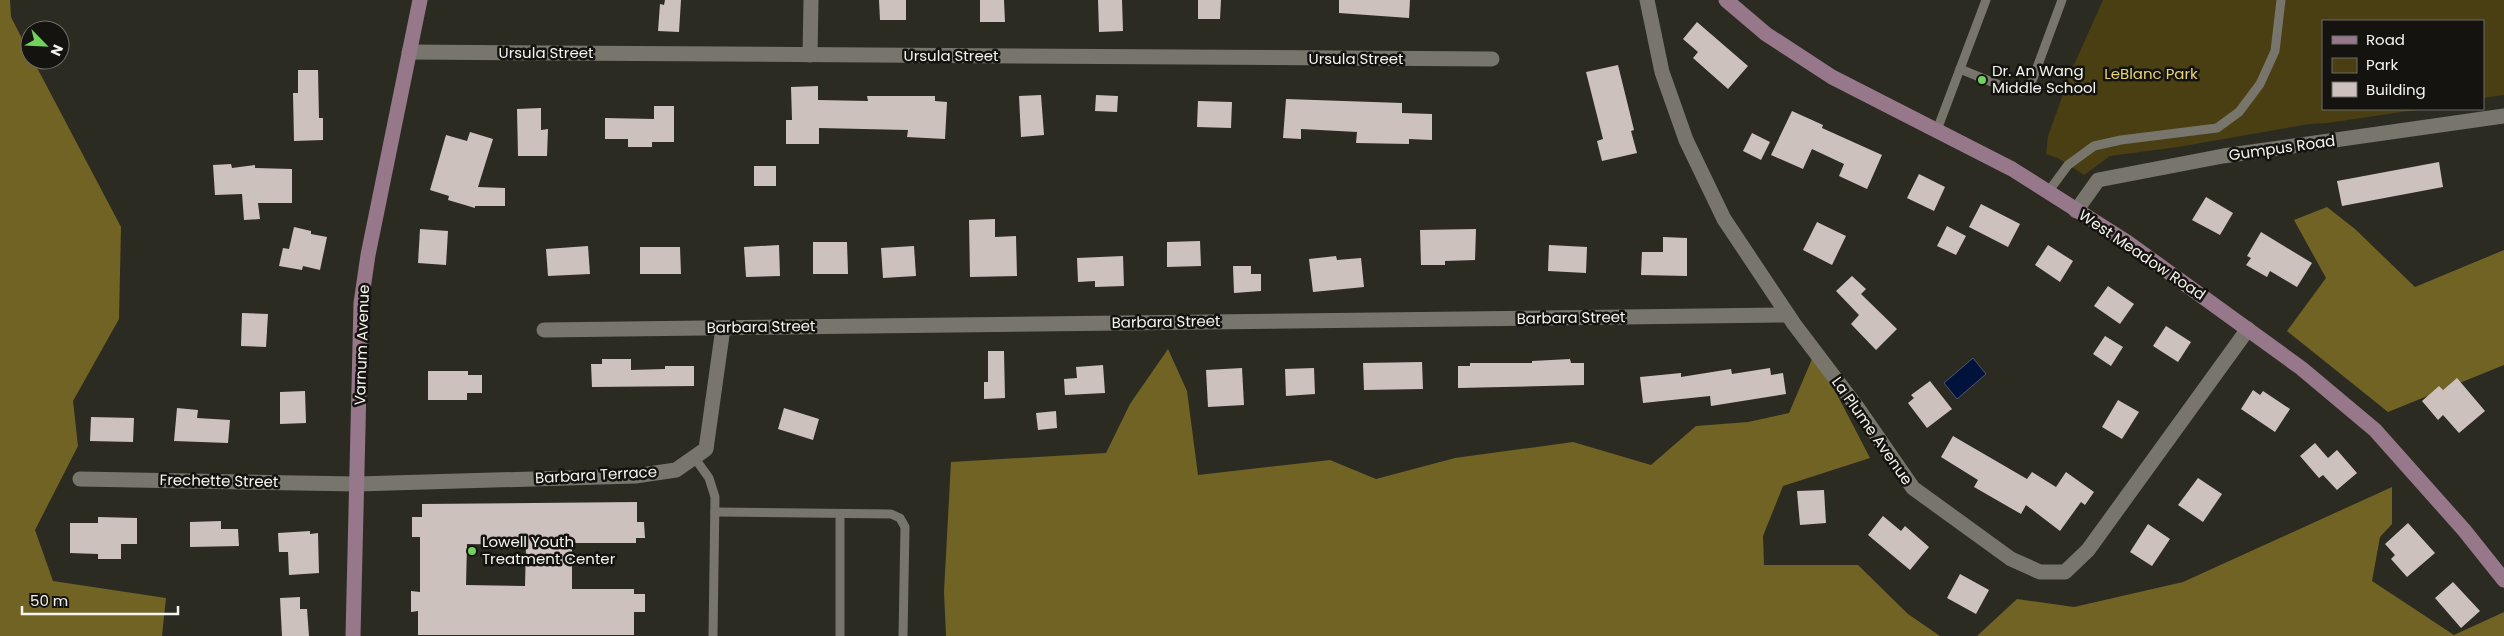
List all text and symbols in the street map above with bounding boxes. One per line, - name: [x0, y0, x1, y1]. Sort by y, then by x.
- north arrow: [20, 20, 70, 70]
- legend: [2322, 20, 2484, 110]
- text: Road: [2366, 29, 2405, 50]
- text: N: [46, 41, 68, 59]
- street label: Ursula Street: [499, 42, 593, 63]
- street label: Ursula Street: [904, 45, 998, 66]
- street label: Ursula Street: [1309, 48, 1403, 69]
- text: Park: [2366, 54, 2398, 75]
- place label: Dr. An Wang Middle School: [1992, 60, 2096, 98]
- park label: LeBlanc Park: [2104, 63, 2198, 84]
- marker: Dr. An Wang Middle School: [1976, 74, 1988, 86]
- text: Building: [2366, 79, 2426, 100]
- street label: Gumpus Road: [2227, 130, 2337, 165]
- street label: West Meadow Road: [2075, 204, 2210, 305]
- street label: Varnum Avenue: [349, 284, 374, 406]
- street label: Barbara Street: [1516, 306, 1626, 329]
- street label: Barbara Street: [1111, 310, 1221, 333]
- street label: Barbara Street: [706, 315, 816, 338]
- street label: La Plume Avenue: [1827, 372, 1918, 489]
- street label: Barbara Terrace: [534, 461, 657, 488]
- street label: Frechette Street: [160, 469, 278, 492]
- place label: Lowell Youth Treatment Center: [482, 531, 616, 569]
- marker: Lowell Youth Treatment Center: [466, 545, 478, 557]
- scale bar: [22, 584, 179, 616]
- text: 50 m: [30, 590, 68, 611]

